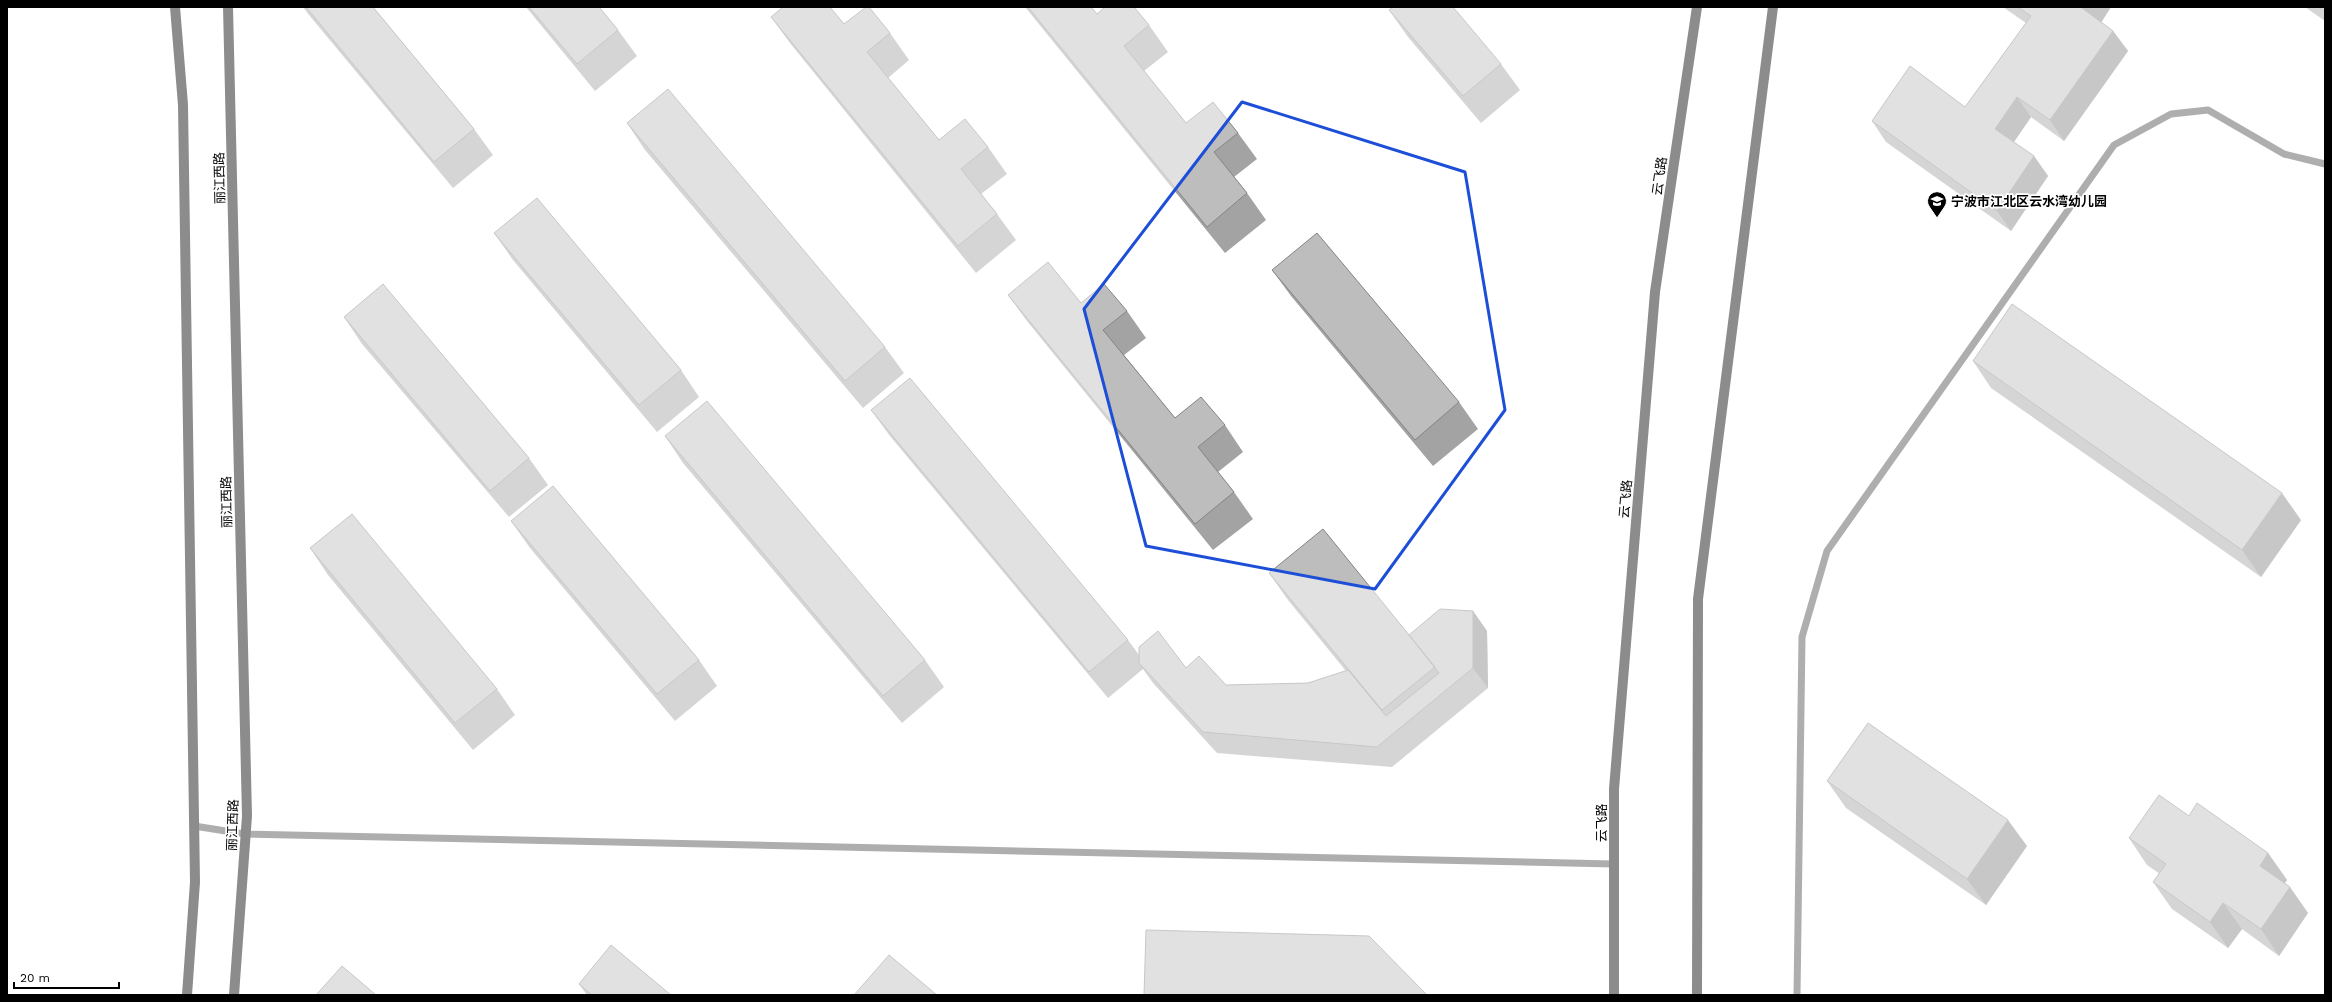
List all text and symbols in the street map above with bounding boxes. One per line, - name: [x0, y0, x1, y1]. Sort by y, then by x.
- street label: 丽江西路: [212, 152, 227, 204]
- street label: 云飞路: [1649, 156, 1670, 196]
- school or university icon: 宁波市江北区云水湾幼儿园: [1926, 190, 1948, 218]
- place label: 宁波市江北区云水湾幼儿园: [1951, 194, 2107, 209]
- street label: 丽江西路: [219, 476, 234, 528]
- street label: 云飞路: [1616, 479, 1635, 519]
- street label: 丽江西路: [224, 799, 241, 851]
- street label: 云飞路: [1594, 803, 1609, 843]
- scale bar: [14, 964, 119, 990]
- text: 20 m: [20, 971, 50, 985]

